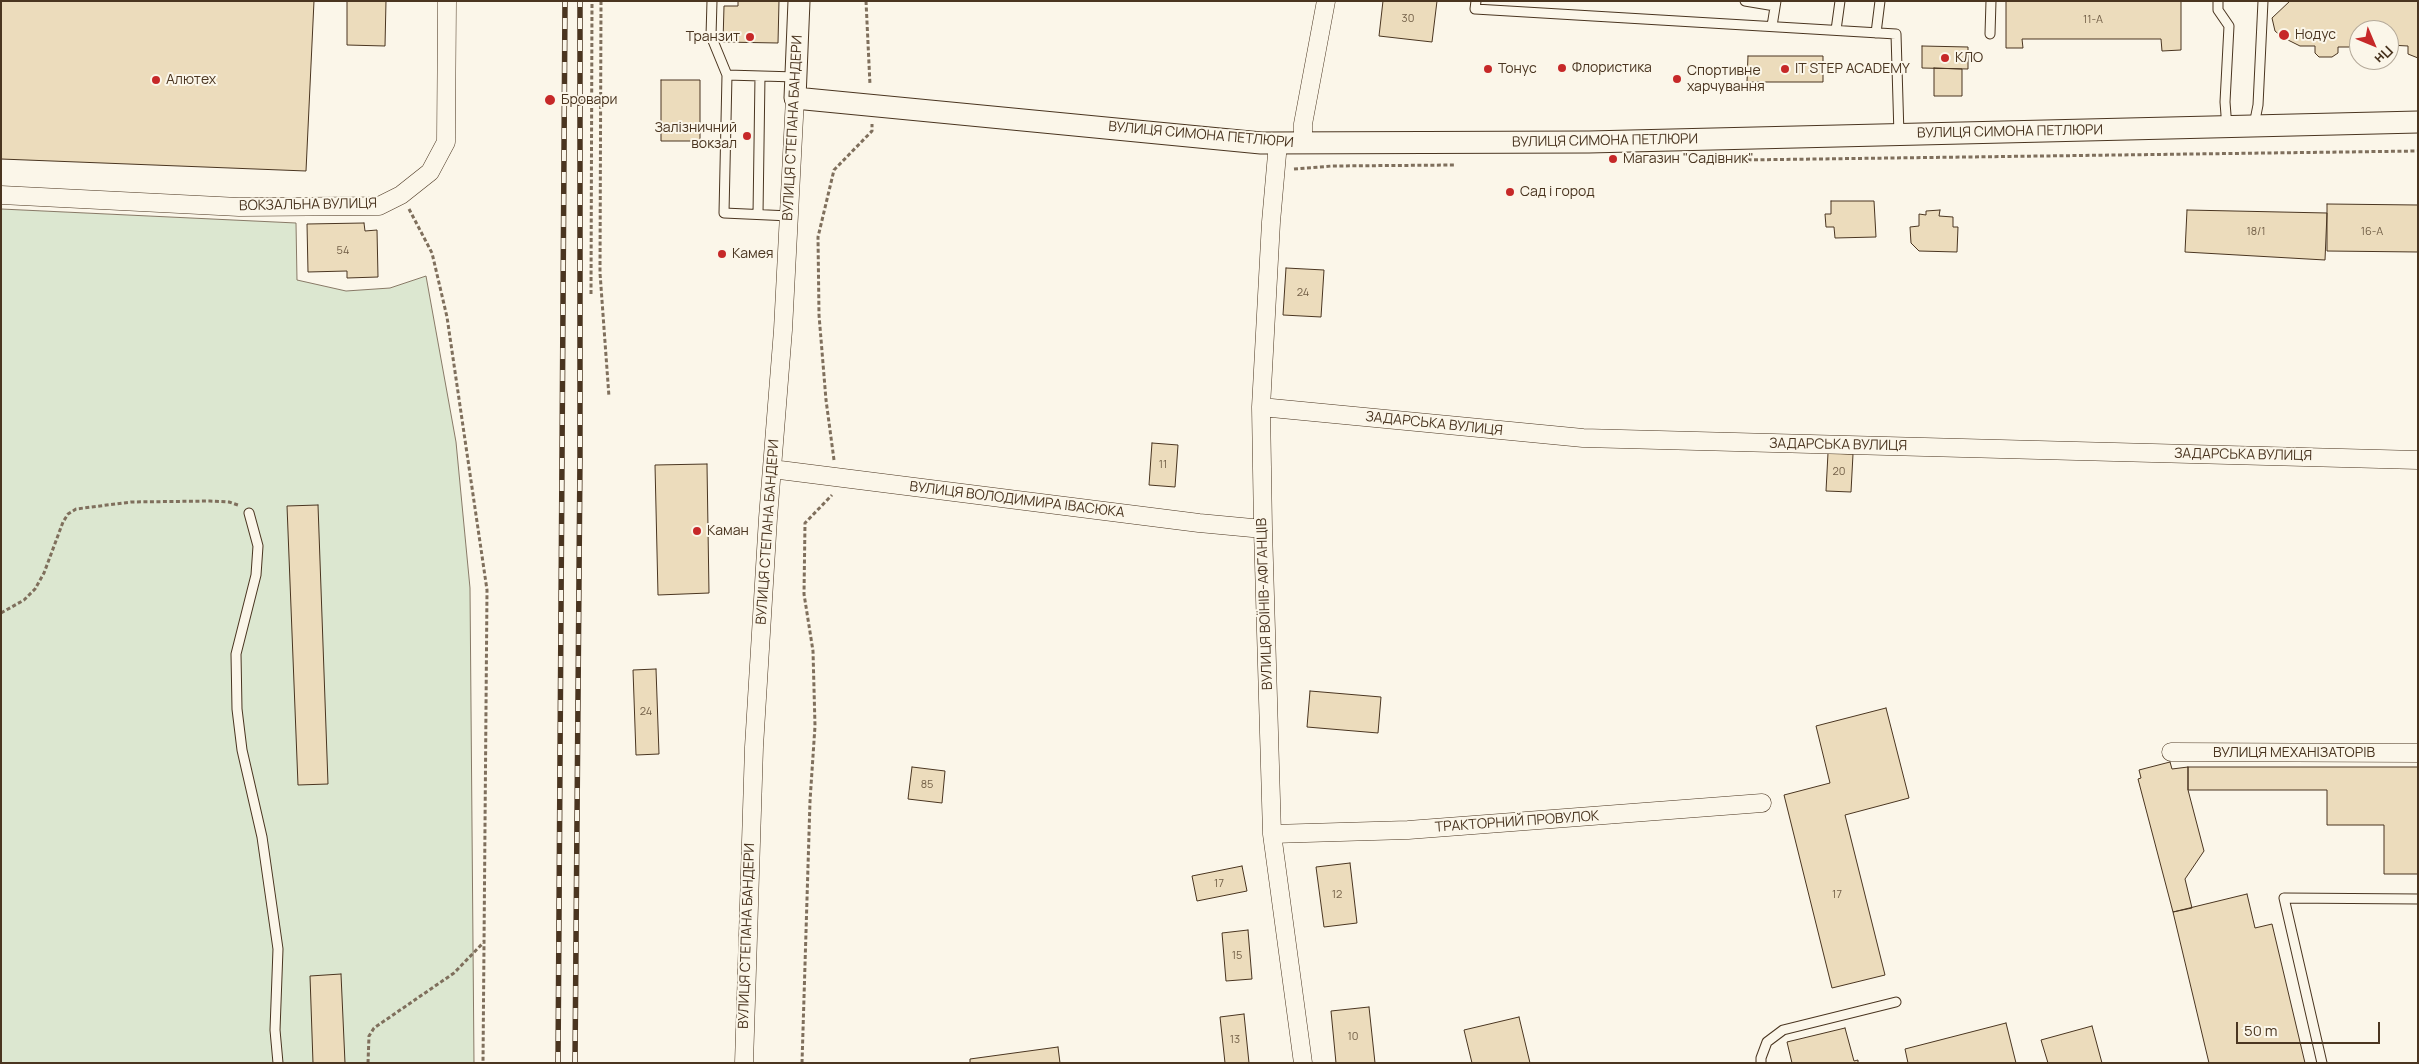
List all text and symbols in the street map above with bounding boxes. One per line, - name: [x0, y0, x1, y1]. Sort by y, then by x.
- house number: 30: [1402, 12, 1414, 26]
- house number: 11-А: [2083, 13, 2103, 27]
- north arrow: [2349, 20, 2399, 70]
- place label: Нодус: [2295, 27, 2336, 43]
- marker: Нодус: [2277, 28, 2291, 42]
- place label: Транзит: [686, 29, 740, 45]
- marker: Транзит: [744, 31, 756, 43]
- street label: ВУЛИЦЯ СТЕПАНА БАНДЕРИ: [780, 35, 806, 221]
- text: Пн: [2371, 42, 2398, 69]
- place label: КЛО: [1955, 50, 1983, 66]
- marker: КЛО: [1939, 52, 1951, 64]
- place label: Флористика: [1572, 60, 1652, 76]
- place label: Тонус: [1498, 61, 1537, 77]
- place label: IT STEP ACADEMY: [1795, 61, 1910, 77]
- marker: Флористика: [1556, 62, 1568, 74]
- marker: Тонус: [1482, 63, 1494, 75]
- place label: Спортивне харчування: [1687, 63, 1765, 95]
- marker: IT STEP ACADEMY: [1779, 63, 1791, 75]
- place label: Алютех: [166, 72, 216, 88]
- marker: Спортивне харчування: [1671, 73, 1683, 85]
- marker: Алютех: [150, 74, 162, 86]
- place label: Бровари: [561, 92, 618, 108]
- marker: Бровари: [543, 93, 557, 107]
- street label: ВУЛИЦЯ СИМОНА ПЕТЛЮРИ: [1108, 119, 1294, 151]
- place label: Залізничний вокзал: [654, 120, 737, 152]
- street label: ВУЛИЦЯ СИМОНА ПЕТЛЮРИ: [1917, 122, 2103, 142]
- marker: Залізничний вокзал: [741, 130, 753, 142]
- street label: ВУЛИЦЯ СИМОНА ПЕТЛЮРИ: [1512, 131, 1698, 151]
- place label: Магазин "Садівник": [1623, 151, 1754, 167]
- marker: Магазин "Садівник": [1607, 153, 1619, 165]
- place label: Сад і город: [1520, 184, 1595, 200]
- marker: Сад і город: [1504, 186, 1516, 198]
- street label: ВОКЗАЛЬНА ВУЛИЦЯ: [239, 195, 377, 215]
- house number: 18/1: [2246, 225, 2266, 239]
- house number: 16-А: [2361, 225, 2383, 239]
- house number: 54: [337, 244, 349, 258]
- place label: Камея: [732, 246, 774, 262]
- marker: Камея: [716, 248, 728, 260]
- house number: 24: [1297, 286, 1309, 300]
- street label: ЗАДАРСЬКА ВУЛИЦЯ: [1364, 408, 1504, 440]
- street label: ЗАДАРСЬКА ВУЛИЦЯ: [1769, 435, 1907, 455]
- street label: ВУЛИЦЯ СТЕПАНА БАНДЕРИ: [753, 439, 783, 625]
- street label: ЗАДАРСЬКА ВУЛИЦЯ: [2174, 445, 2312, 465]
- house number: 11: [1159, 458, 1167, 472]
- house number: 20: [1833, 465, 1845, 479]
- street label: ВУЛИЦЯ ВОЛОДИМИРА ІВАСЮКА: [908, 478, 1126, 522]
- street label: ВУЛИЦЯ ВОЇНІВ-АФГАНЦІВ: [1254, 518, 1276, 690]
- place label: Каман: [707, 523, 749, 539]
- marker: Каман: [691, 525, 703, 537]
- house number: 24: [640, 705, 652, 719]
- street label: ВУЛИЦЯ МЕХАНІЗАТОРІВ: [2213, 745, 2375, 761]
- house number: 85: [921, 778, 933, 792]
- street label: ТРАКТОРНИЙ ПРОВУЛОК: [1434, 808, 1600, 836]
- street label: ВУЛИЦЯ СТЕПАНА БАНДЕРИ: [735, 843, 759, 1029]
- house number: 17: [1214, 877, 1224, 891]
- house number: 12: [1332, 888, 1342, 902]
- house number: 17: [1832, 888, 1842, 902]
- house number: 15: [1232, 949, 1242, 963]
- scale bar: [2239, 1012, 2383, 1044]
- text: 50 m: [2244, 1020, 2278, 1041]
- house number: 10: [1348, 1030, 1358, 1044]
- house number: 13: [1230, 1033, 1240, 1047]

